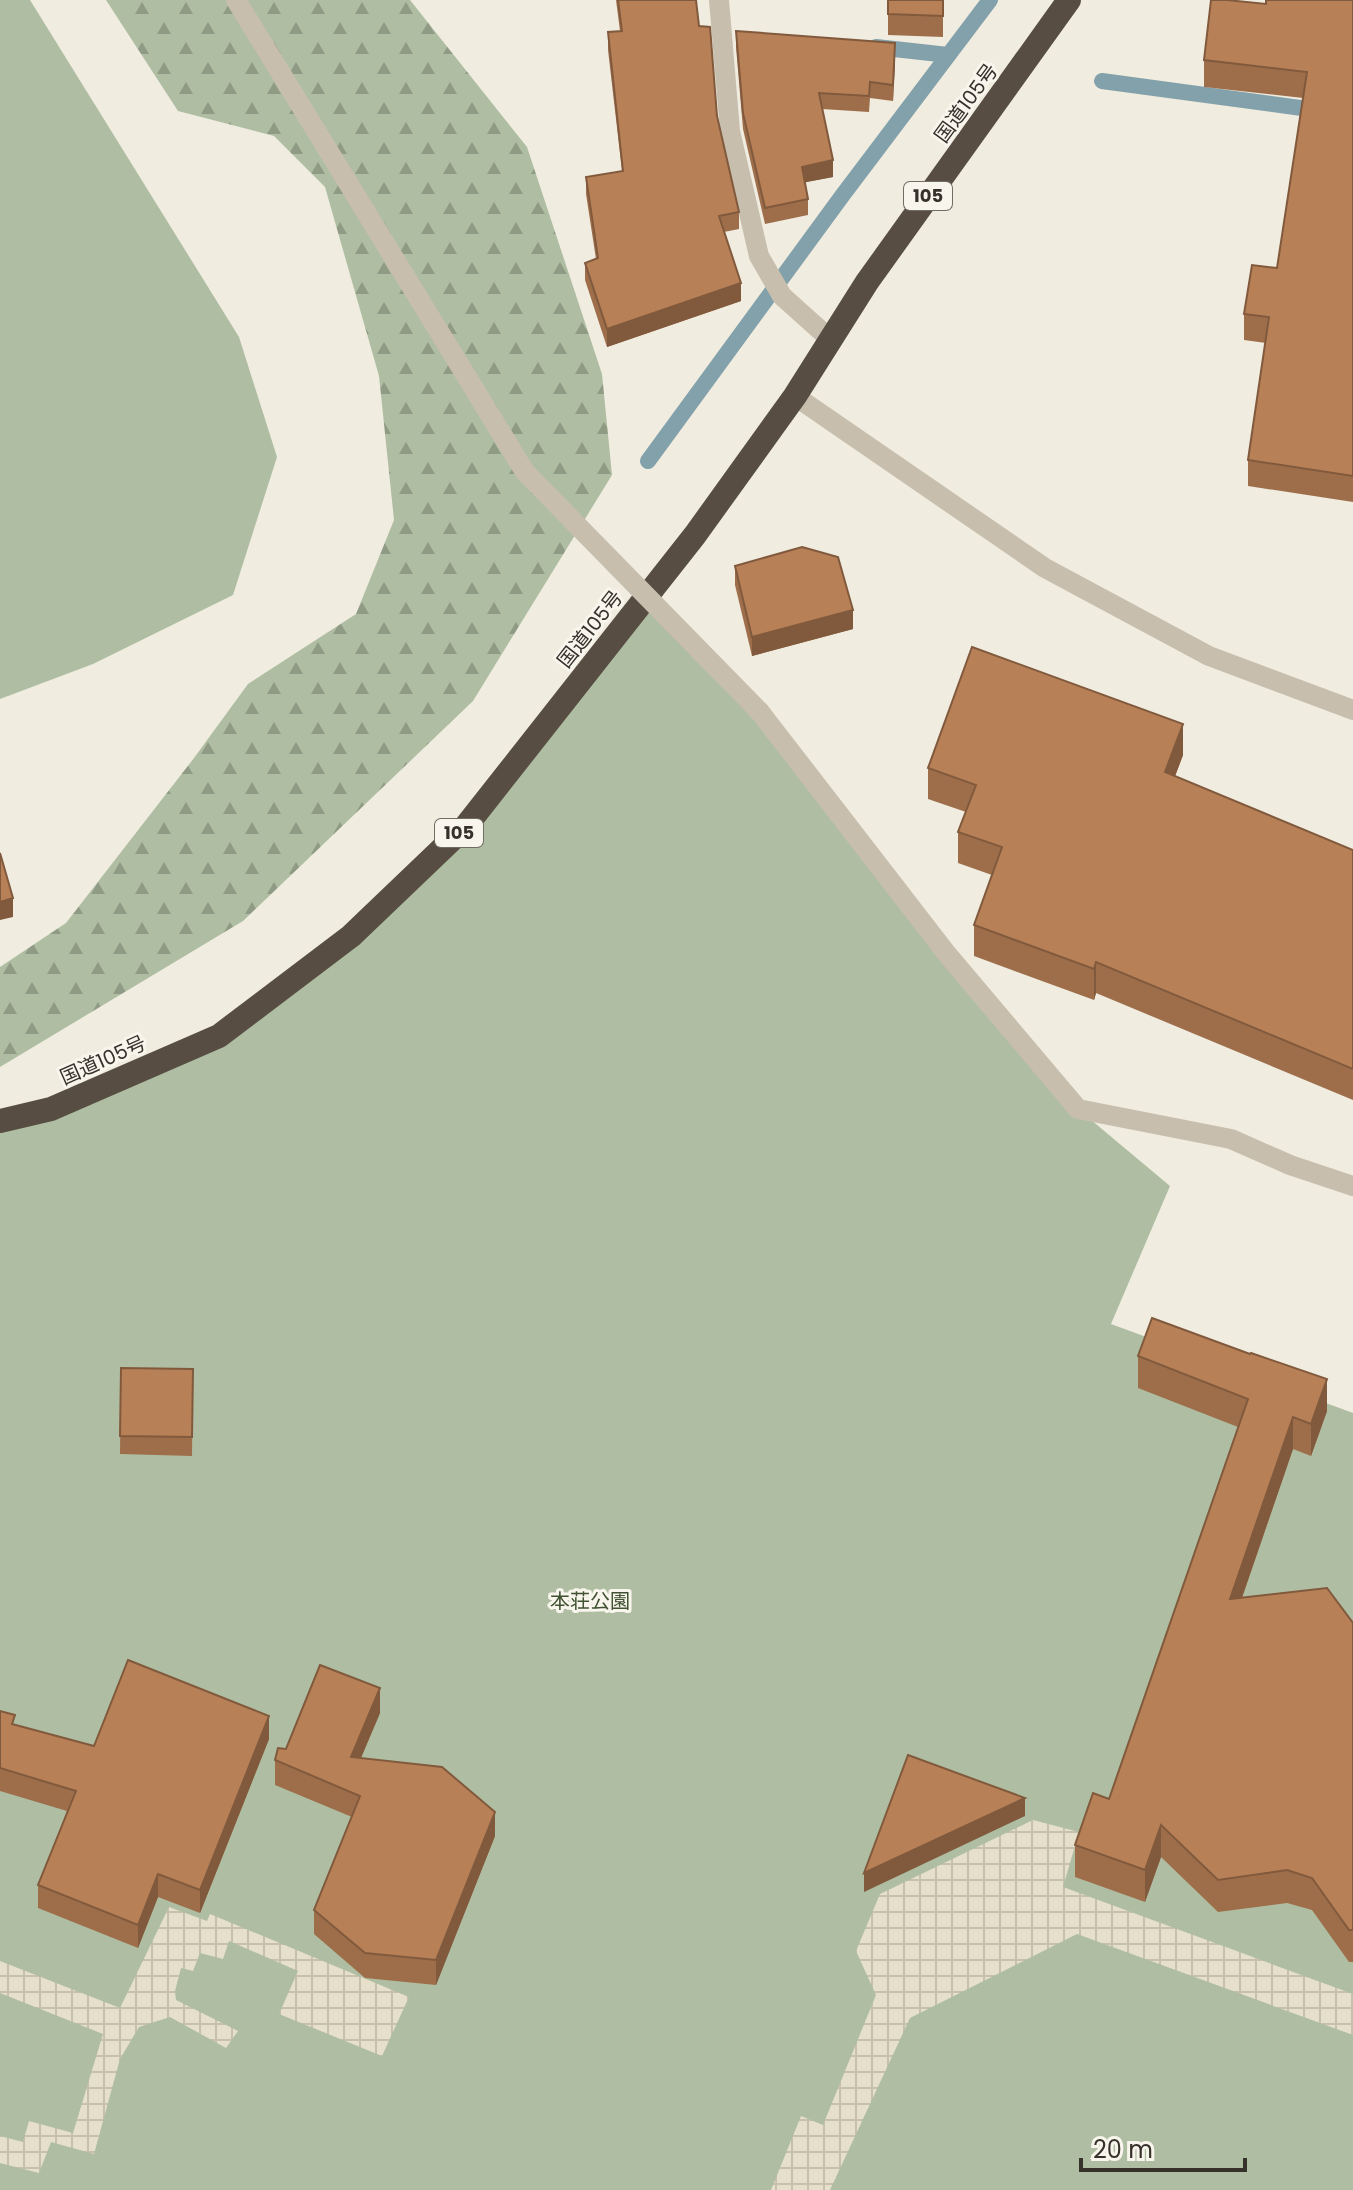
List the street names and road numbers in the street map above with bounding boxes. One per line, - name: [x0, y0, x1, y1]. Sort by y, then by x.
- street label: 国道105号: [928, 58, 1004, 148]
- road number: 105: [904, 182, 952, 210]
- street label: 国道105号: [551, 584, 629, 674]
- road number: 105: [435, 819, 483, 847]
- street label: 国道105号: [55, 1029, 151, 1091]

